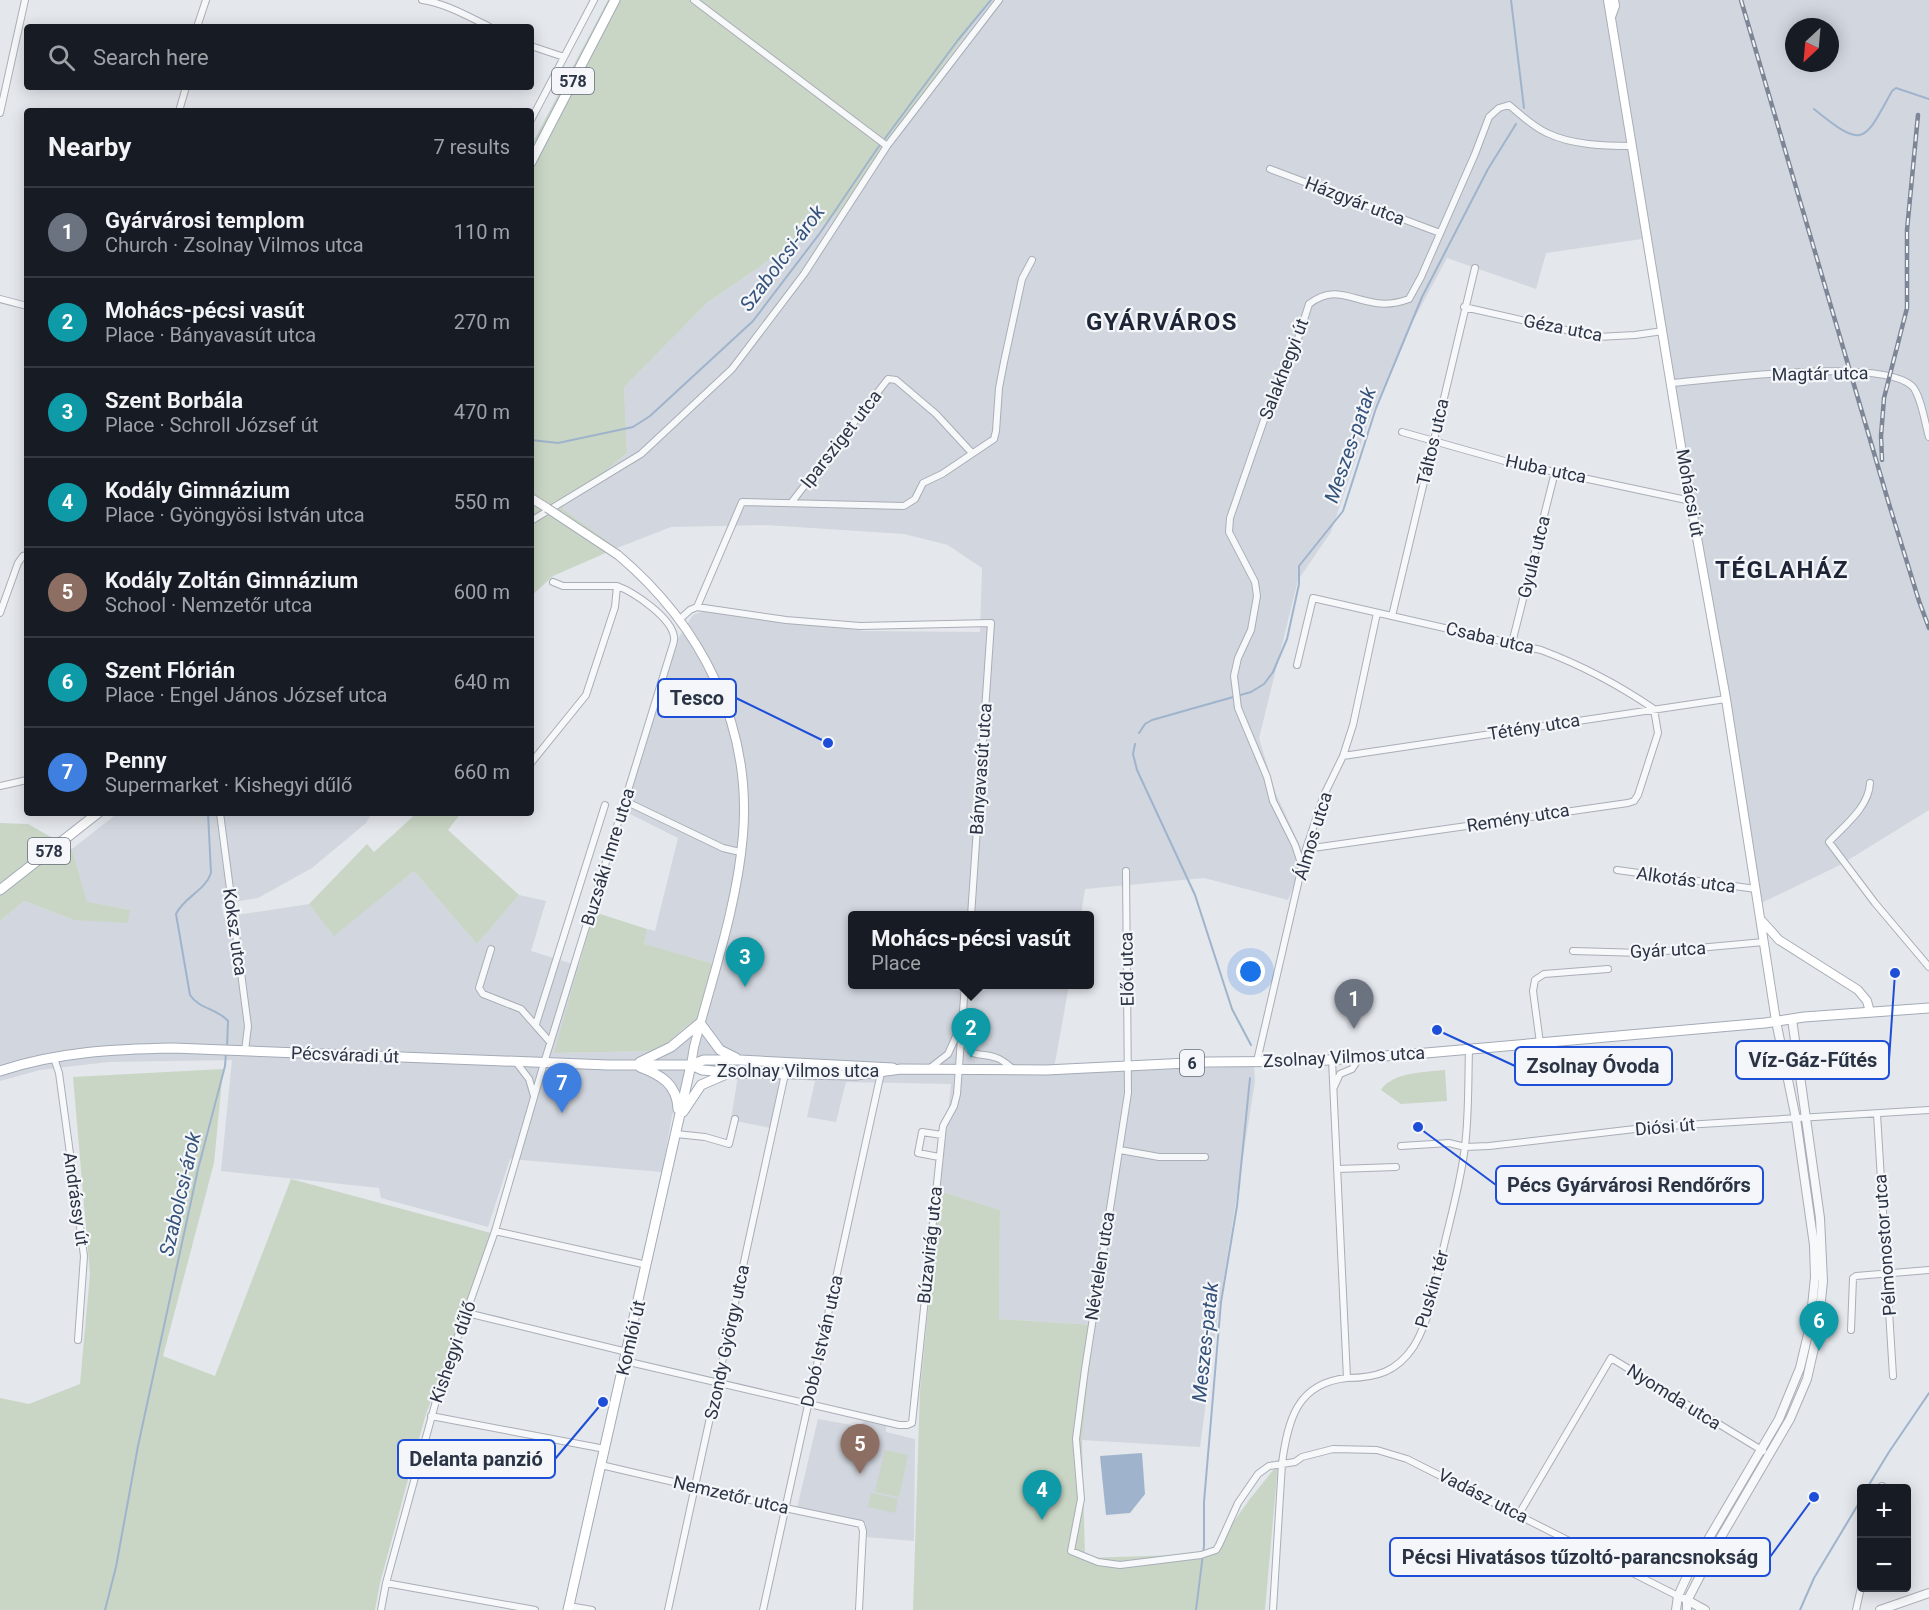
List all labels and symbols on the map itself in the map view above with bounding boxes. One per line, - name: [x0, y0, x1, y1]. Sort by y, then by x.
- north arrow: [1785, 18, 1839, 72]
- road number: 578: [552, 68, 594, 94]
- street label: Házgyár utca: [1302, 172, 1408, 229]
- water label: Szabolcsi-árok: [734, 199, 830, 316]
- district label: GYÁRVÁROS: [1086, 308, 1238, 336]
- street label: Géza utca: [1522, 310, 1604, 345]
- street label: Salakhegyi út: [1255, 315, 1312, 422]
- street label: Magtár utca: [1771, 362, 1869, 385]
- water label: Meszes-patak: [1319, 383, 1381, 506]
- street label: Iparsziget utca: [796, 386, 885, 492]
- street label: Táltos utca: [1412, 396, 1453, 487]
- street label: Mohácsi út: [1672, 447, 1709, 539]
- street label: Huba utca: [1504, 450, 1588, 487]
- street label: Gyula utca: [1513, 513, 1554, 600]
- district label: TÉGLAHÁZ: [1715, 556, 1849, 584]
- street label: Csaba utca: [1444, 617, 1536, 658]
- callout: Tesco: [658, 679, 736, 717]
- text: Tesco: [670, 686, 724, 710]
- street label: Bányavasút utca: [965, 702, 996, 836]
- street label: Tétény utca: [1486, 709, 1581, 744]
- street label: Buzsáki Imre utca: [577, 786, 638, 928]
- street label: Álmos utca: [1289, 789, 1336, 882]
- street label: Remény utca: [1465, 799, 1571, 836]
- road number: 578: [28, 838, 70, 864]
- street label: Alkotás utca: [1635, 862, 1737, 897]
- street label: Koksz utca: [219, 887, 252, 977]
- street label: Előd utca: [1115, 932, 1138, 1006]
- street label: Gyár utca: [1629, 937, 1706, 962]
- pin: 3: [726, 938, 764, 987]
- your location: [1236, 957, 1265, 986]
- pin: 1: [1334, 980, 1374, 1029]
- pin: 2: [952, 1008, 990, 1058]
- callout: Víz-Gáz-Fűtés: [1736, 1041, 1889, 1079]
- street label: Pécsváradi út: [291, 1042, 400, 1067]
- street label: Zsolnay Vilmos utca: [1262, 1042, 1426, 1071]
- callout: Zsolnay Óvoda: [1515, 1047, 1672, 1085]
- text: Víz-Gáz-Fűtés: [1749, 1048, 1877, 1072]
- road number: 6: [1180, 1050, 1204, 1076]
- text: Zsolnay Óvoda: [1527, 1054, 1660, 1078]
- street label: Zsolnay Vilmos utca: [717, 1060, 879, 1081]
- pin: 7: [542, 1064, 582, 1113]
- street label: Diósi út: [1634, 1113, 1696, 1140]
- water label: Szabolcsi-árok: [154, 1129, 206, 1258]
- street label: Andrássy út: [60, 1151, 94, 1247]
- callout: Pécs Gyárvárosi Rendőrőrs: [1496, 1166, 1763, 1204]
- text: Pécs Gyárvárosi Rendőrőrs: [1507, 1173, 1751, 1197]
- street label: Pélmonostor utca: [1869, 1173, 1900, 1317]
- street label: Búzavirág utca: [913, 1185, 946, 1305]
- street label: Névtelen utca: [1081, 1210, 1118, 1322]
- street label: Puskin tér: [1410, 1248, 1453, 1330]
- street label: Szondy György utca: [700, 1263, 753, 1421]
- street label: Dobó István utca: [796, 1273, 847, 1409]
- water label: Meszes-patak: [1187, 1280, 1223, 1403]
- street label: Kishegyi dűlő: [425, 1298, 480, 1406]
- street label: Komlói út: [612, 1298, 649, 1377]
- pin: 6: [1800, 1302, 1838, 1351]
- street label: Nyomda utca: [1623, 1359, 1725, 1434]
- pin: 5: [840, 1424, 880, 1474]
- callout: Delanta panzió: [398, 1440, 555, 1478]
- text: Delanta panzió: [409, 1447, 543, 1471]
- street label: Vadász utca: [1435, 1464, 1532, 1527]
- pin: 4: [1022, 1470, 1062, 1520]
- street label: Nemzetőr utca: [671, 1471, 791, 1518]
- callout: Pécsi Hivatásos tűzoltó-parancsnokság: [1390, 1538, 1770, 1576]
- text: Pécsi Hivatásos tűzoltó-parancsnokság: [1402, 1545, 1758, 1569]

